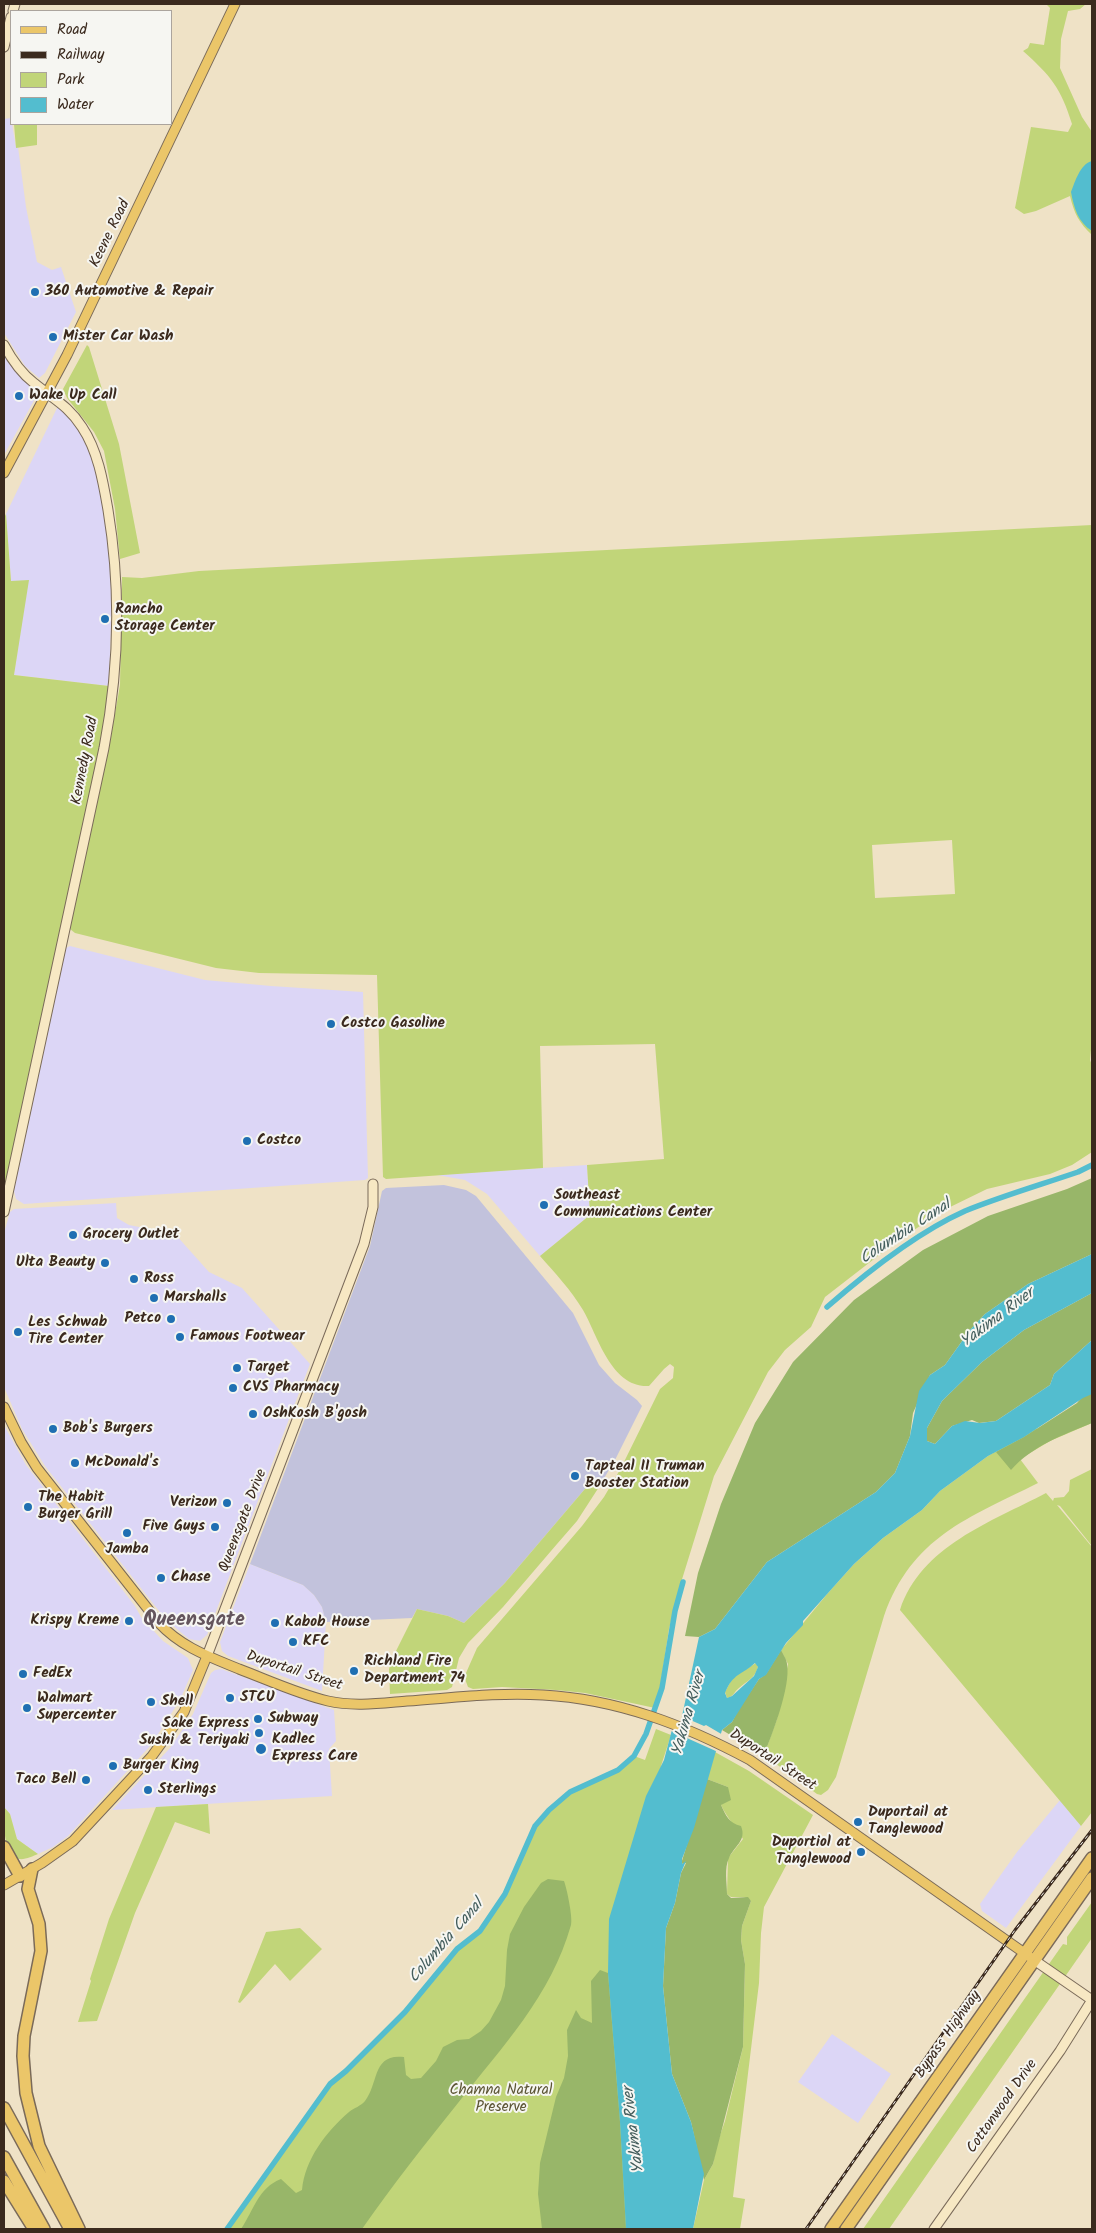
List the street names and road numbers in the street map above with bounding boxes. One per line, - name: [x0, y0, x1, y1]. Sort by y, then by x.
- street label: Keene Road: [87, 197, 135, 271]
- street label: Kennedy Road: [69, 716, 103, 806]
- street label: Queensgate Drive: [216, 1467, 272, 1575]
- street label: Duportail Street: [244, 1648, 344, 1696]
- street label: Duportail Street: [725, 1726, 819, 1796]
- street label: Bypass Highway: [912, 1988, 986, 2082]
- street label: Cottonwood Drive: [964, 2057, 1042, 2157]

